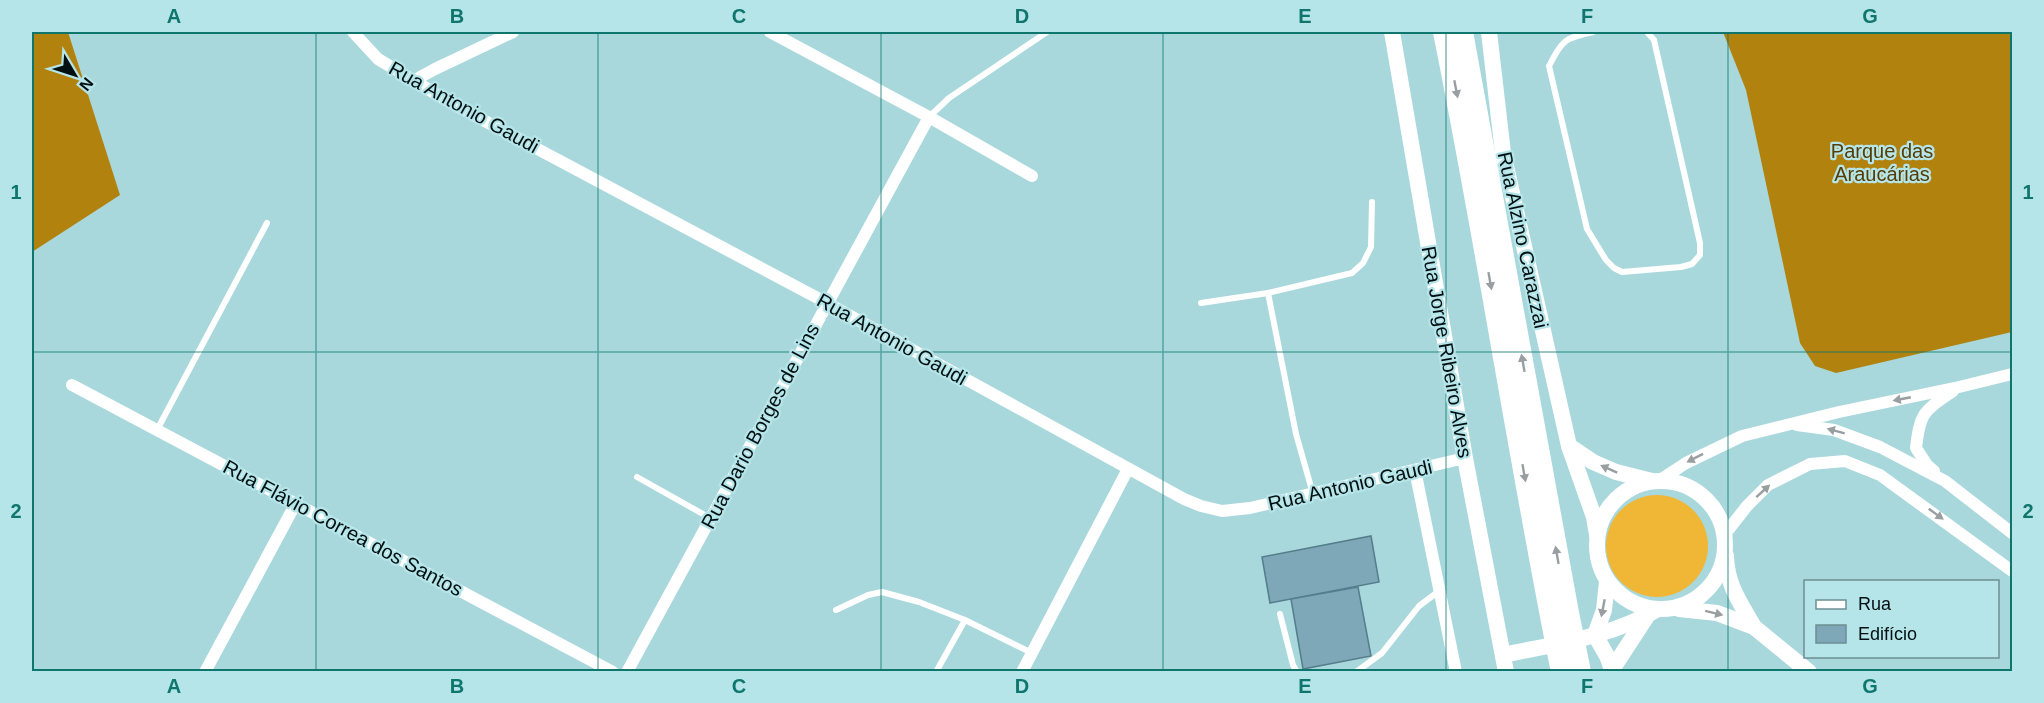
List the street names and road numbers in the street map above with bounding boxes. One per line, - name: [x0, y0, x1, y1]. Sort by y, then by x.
- street label: Rua Antonio Gaudi: [385, 57, 543, 157]
- street label: Rua Alzino Carazzai: [1494, 150, 1552, 330]
- street label: Rua Jorge Ribeiro Alves: [1418, 244, 1476, 460]
- street label: Rua Antonio Gaudi: [813, 289, 971, 389]
- street label: Rua Dario Borges de Lins: [697, 320, 823, 532]
- street label: Rua Flávio Correa dos Santos: [220, 455, 466, 601]
- street label: Rua Antonio Gaudi: [1266, 455, 1434, 515]

